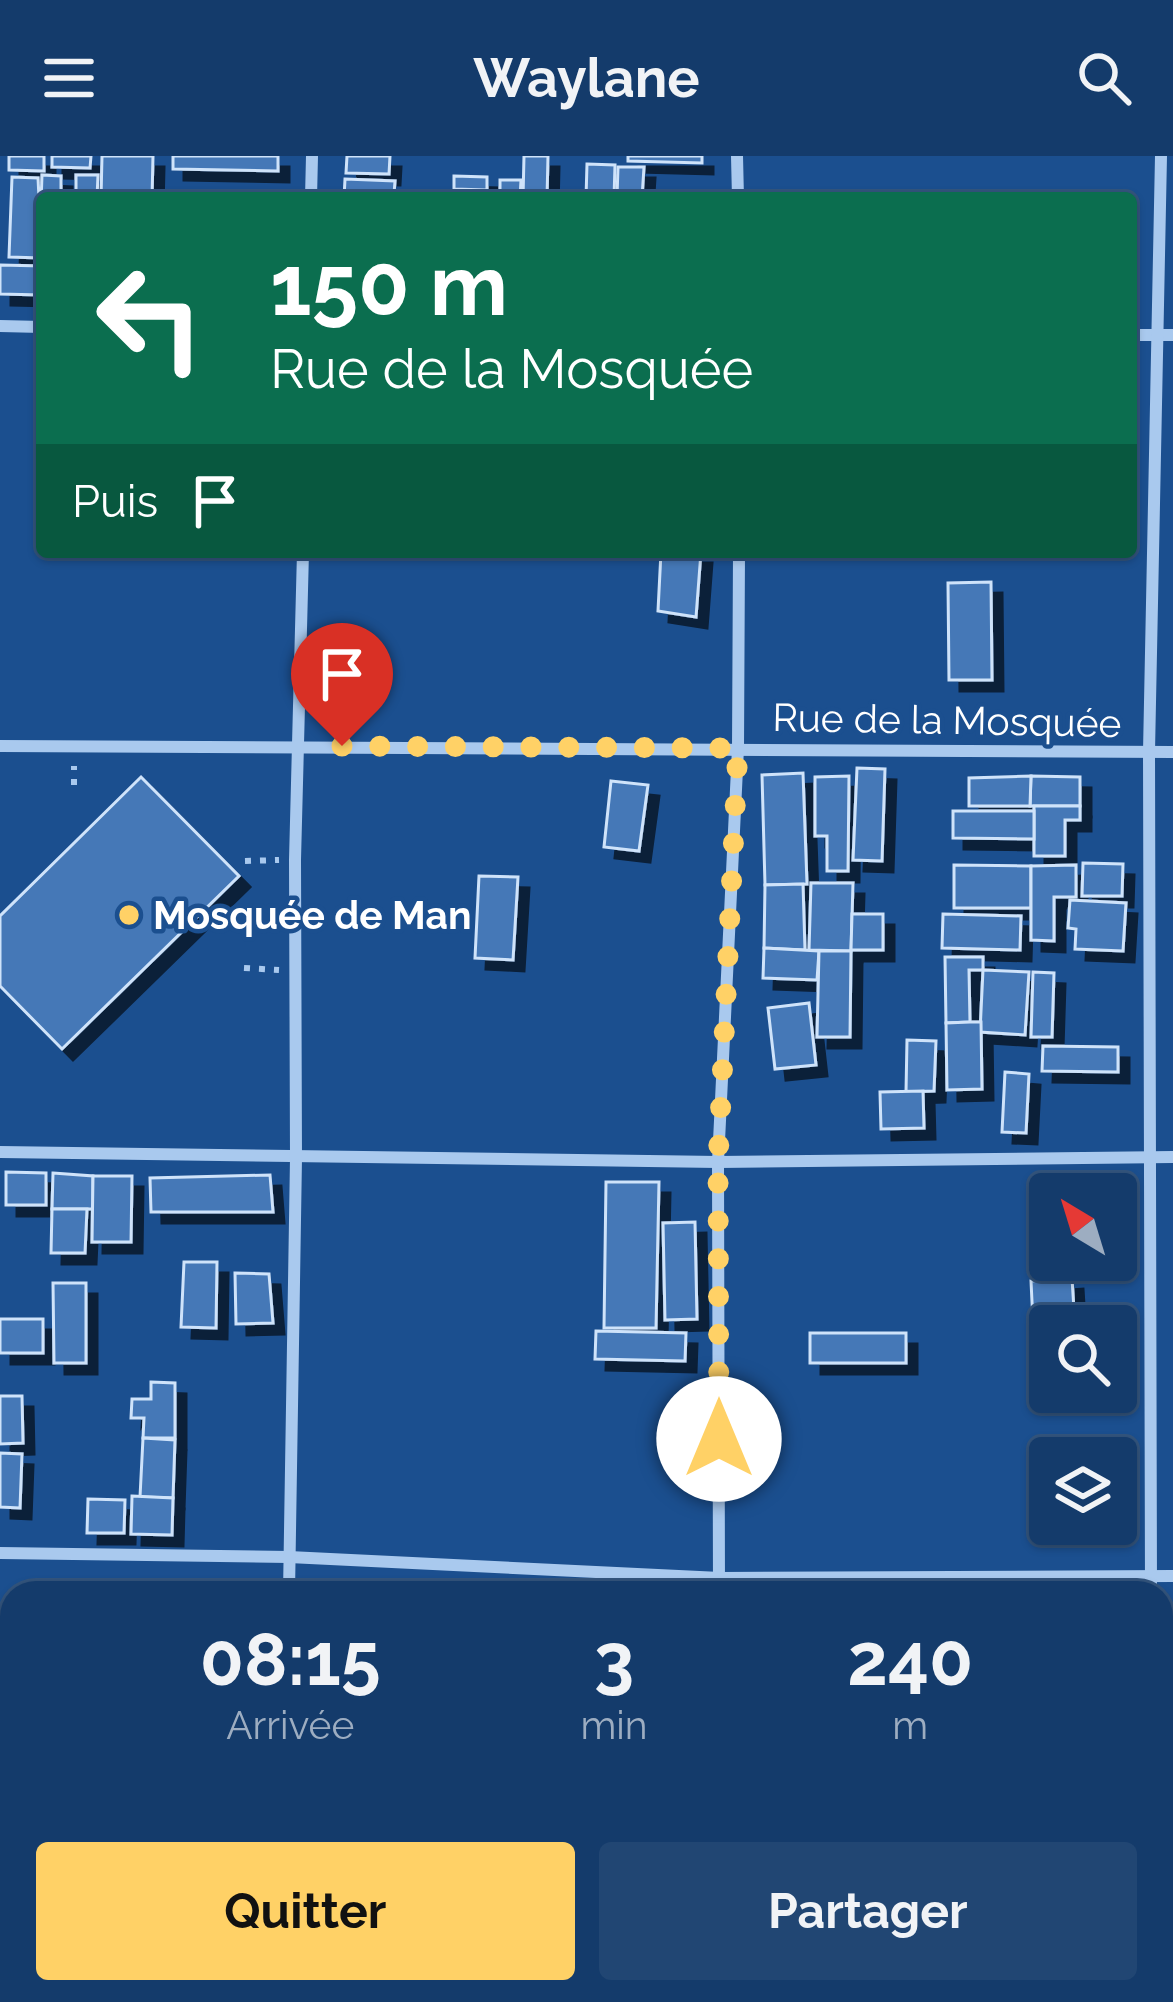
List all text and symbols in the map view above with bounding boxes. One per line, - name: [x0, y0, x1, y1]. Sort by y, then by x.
- icon: menu: [36, 45, 102, 111]
- icon: search: [1071, 45, 1137, 111]
- text: Waylane: [473, 46, 700, 110]
- text: 150 m: [270, 236, 508, 335]
- icon: left: [72, 240, 228, 396]
- text: Rue de la Mosquée: [270, 337, 753, 401]
- icon: arrive: [182, 468, 248, 534]
- text: Puis: [72, 475, 158, 528]
- pin: [291, 623, 393, 746]
- icon: arrive: [309, 641, 375, 707]
- street label: Rue de la Mosquée: [772, 694, 1122, 746]
- place label: Mosquée de Man: [153, 892, 472, 938]
- marker: Mosquée de Man: [116, 902, 142, 928]
- north arrow: [1029, 1173, 1137, 1281]
- map controls: [1029, 1173, 1137, 1545]
- button: search: [1029, 1305, 1137, 1413]
- position arrow: [656, 1376, 782, 1502]
- button: layers: [1029, 1437, 1137, 1545]
- text: 08:15: [200, 1617, 381, 1702]
- text: 3: [594, 1617, 634, 1702]
- text: 240: [847, 1617, 973, 1702]
- text: Arrivée: [226, 1702, 354, 1748]
- text: min: [580, 1702, 648, 1748]
- text: m: [892, 1702, 928, 1748]
- button: Quitter: [36, 1842, 575, 1980]
- button: Partager: [599, 1842, 1137, 1980]

